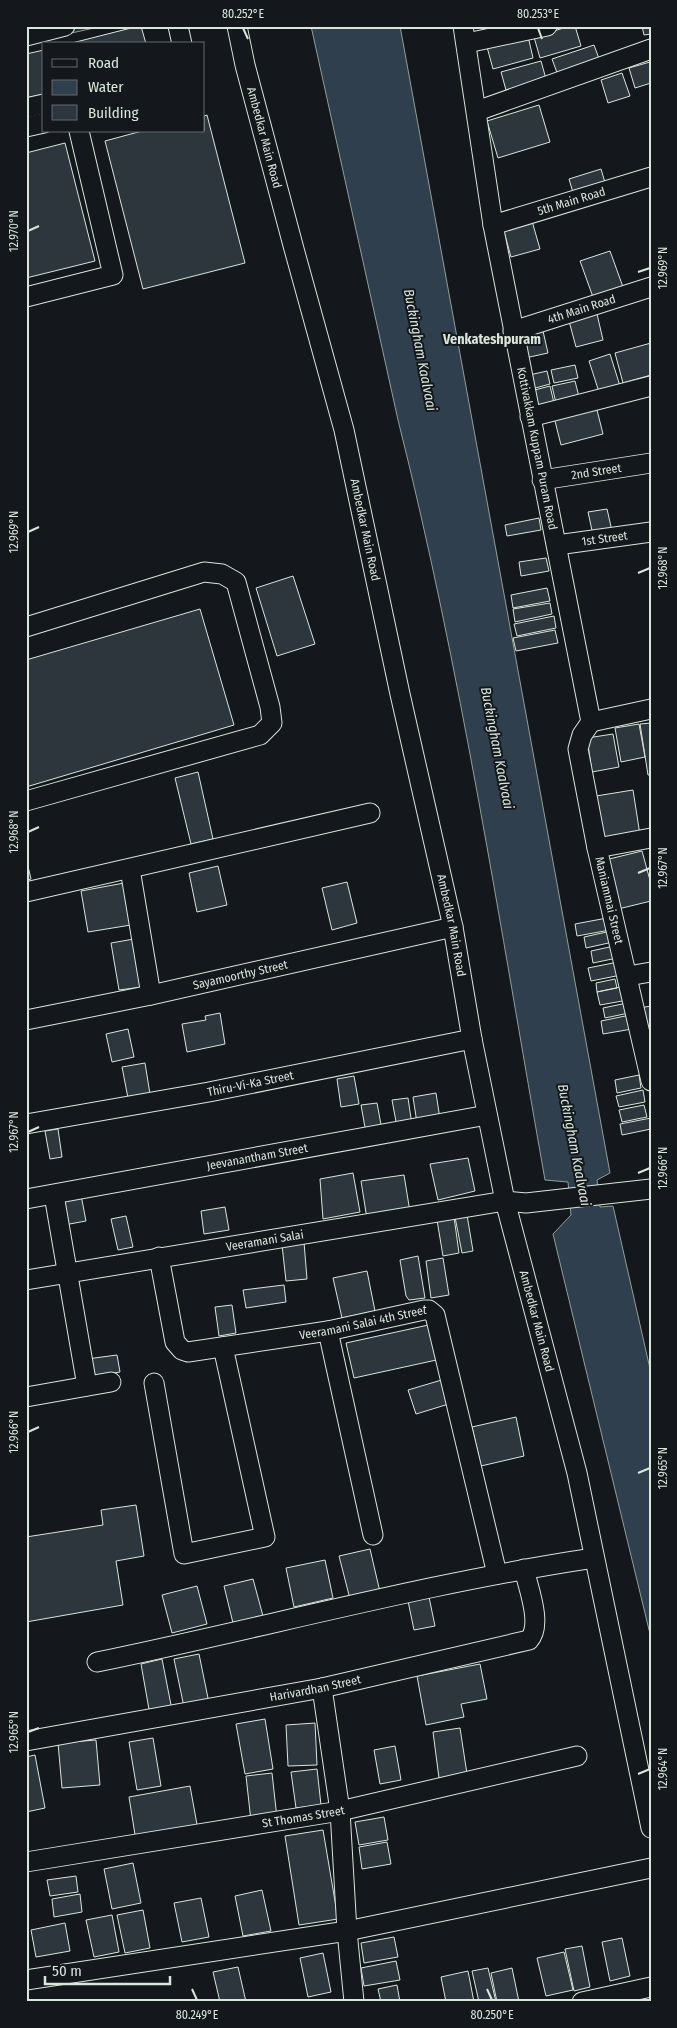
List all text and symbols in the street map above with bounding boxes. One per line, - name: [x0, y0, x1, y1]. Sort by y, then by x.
- text: 80.252°E: [222, 7, 264, 21]
- text: 80.253°E: [517, 7, 559, 21]
- legend: [42, 42, 205, 132]
- text: Road: [88, 54, 119, 72]
- text: Water: [88, 78, 124, 96]
- street label: Ambedkar Main Road: [244, 86, 285, 190]
- text: Building: [88, 104, 139, 122]
- street label: 5th Main Road: [536, 184, 607, 218]
- text: 12.970°N: [7, 210, 21, 252]
- text: 12.969°N: [656, 247, 670, 289]
- water label: Buckingham Kaalvaai: [400, 287, 440, 413]
- street label: 4th Main Road: [546, 292, 617, 326]
- district label: Venkateshpuram: [442, 331, 541, 348]
- street label: Kottivakkam Kuppam Puram Road: [514, 366, 560, 531]
- street label: 2nd Street: [570, 461, 622, 482]
- street label: Ambedkar Main Road: [348, 477, 383, 582]
- text: 12.969°N: [7, 511, 21, 553]
- street label: 1st Street: [581, 528, 628, 549]
- text: 12.968°N: [656, 547, 670, 589]
- water label: Buckingham Kaalvaai: [477, 685, 517, 811]
- text: 12.968°N: [7, 811, 21, 853]
- text: 12.967°N: [656, 847, 670, 889]
- street label: Maniammai Street: [592, 855, 626, 946]
- street label: Ambedkar Main Road: [434, 873, 468, 978]
- street label: Sayamoorthy Street: [192, 957, 289, 992]
- street label: Thiru-Vi-Ka Street: [206, 1068, 295, 1099]
- water label: Buckingham Kaalvaai: [554, 1082, 594, 1208]
- text: 12.967°N: [7, 1111, 21, 1153]
- street label: Jeevanantham Street: [206, 1141, 309, 1173]
- text: 12.966°N: [656, 1147, 670, 1189]
- street label: Veeramani Salai: [225, 1227, 305, 1254]
- street label: Ambedkar Main Road: [517, 1269, 557, 1373]
- street label: Veeramani Salai 4th Street: [298, 1303, 427, 1342]
- text: 12.966°N: [7, 1411, 21, 1453]
- text: 12.965°N: [656, 1447, 670, 1489]
- street label: Harivardhan Street: [269, 1672, 362, 1704]
- text: 12.965°N: [7, 1711, 21, 1753]
- text: 12.964°N: [656, 1748, 670, 1790]
- street label: St Thomas Street: [261, 1803, 346, 1831]
- scale bar: [45, 1953, 170, 1985]
- text: 50 m: [52, 1962, 82, 1980]
- text: 80.249°E: [176, 2008, 219, 2022]
- text: 80.250°E: [470, 2008, 514, 2022]

